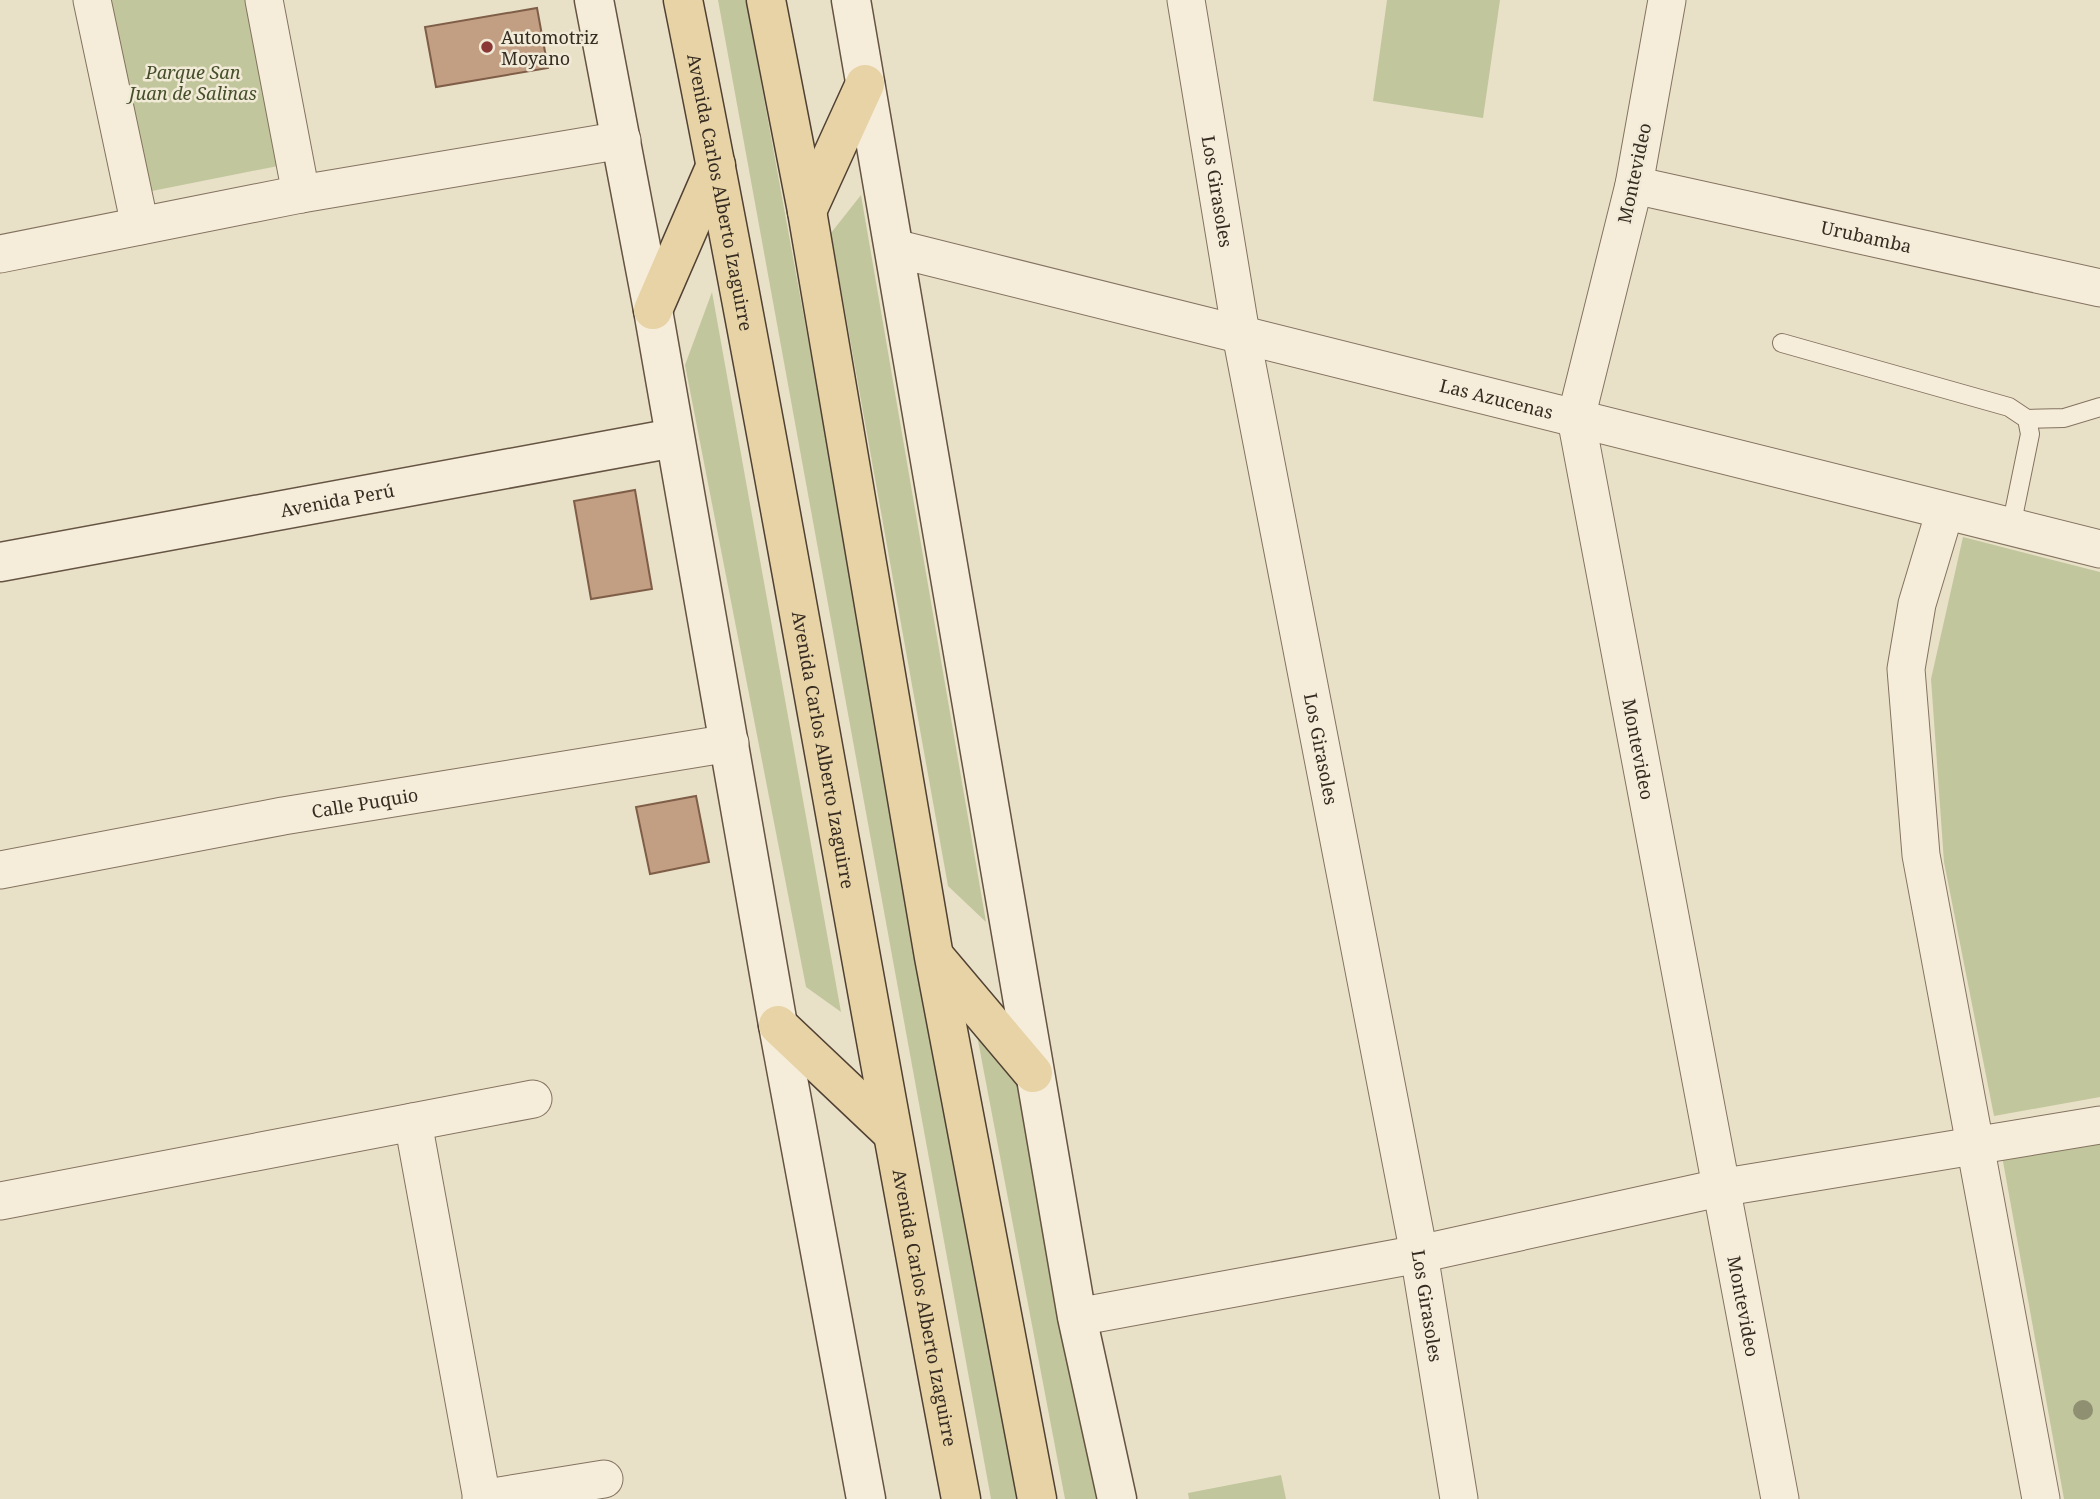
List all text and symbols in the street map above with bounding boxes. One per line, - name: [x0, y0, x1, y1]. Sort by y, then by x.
- place label: Automotriz Moyano: [501, 25, 599, 70]
- marker: Automotriz Moyano: [479, 39, 495, 55]
- street label: Avenida Carlos Alberto Izaguirre: [682, 52, 759, 333]
- park label: Parque San Juan de Salinas: [126, 60, 257, 105]
- street label: Montevideo: [1612, 121, 1656, 225]
- street label: Los Girasoles: [1196, 134, 1239, 249]
- street label: Urubamba: [1819, 215, 1914, 258]
- street label: Las Azucenas: [1437, 373, 1556, 424]
- street label: Avenida Perú: [278, 478, 397, 522]
- street label: Avenida Carlos Alberto Izaguirre: [787, 609, 860, 891]
- street label: Los Girasoles: [1299, 691, 1344, 807]
- street label: Montevideo: [1617, 697, 1660, 802]
- street label: Calle Puquio: [310, 782, 420, 823]
- street label: Avenida Carlos Alberto Izaguirre: [888, 1167, 963, 1449]
- street label: Los Girasoles: [1406, 1248, 1448, 1364]
- street label: Montevideo: [1722, 1254, 1765, 1359]

